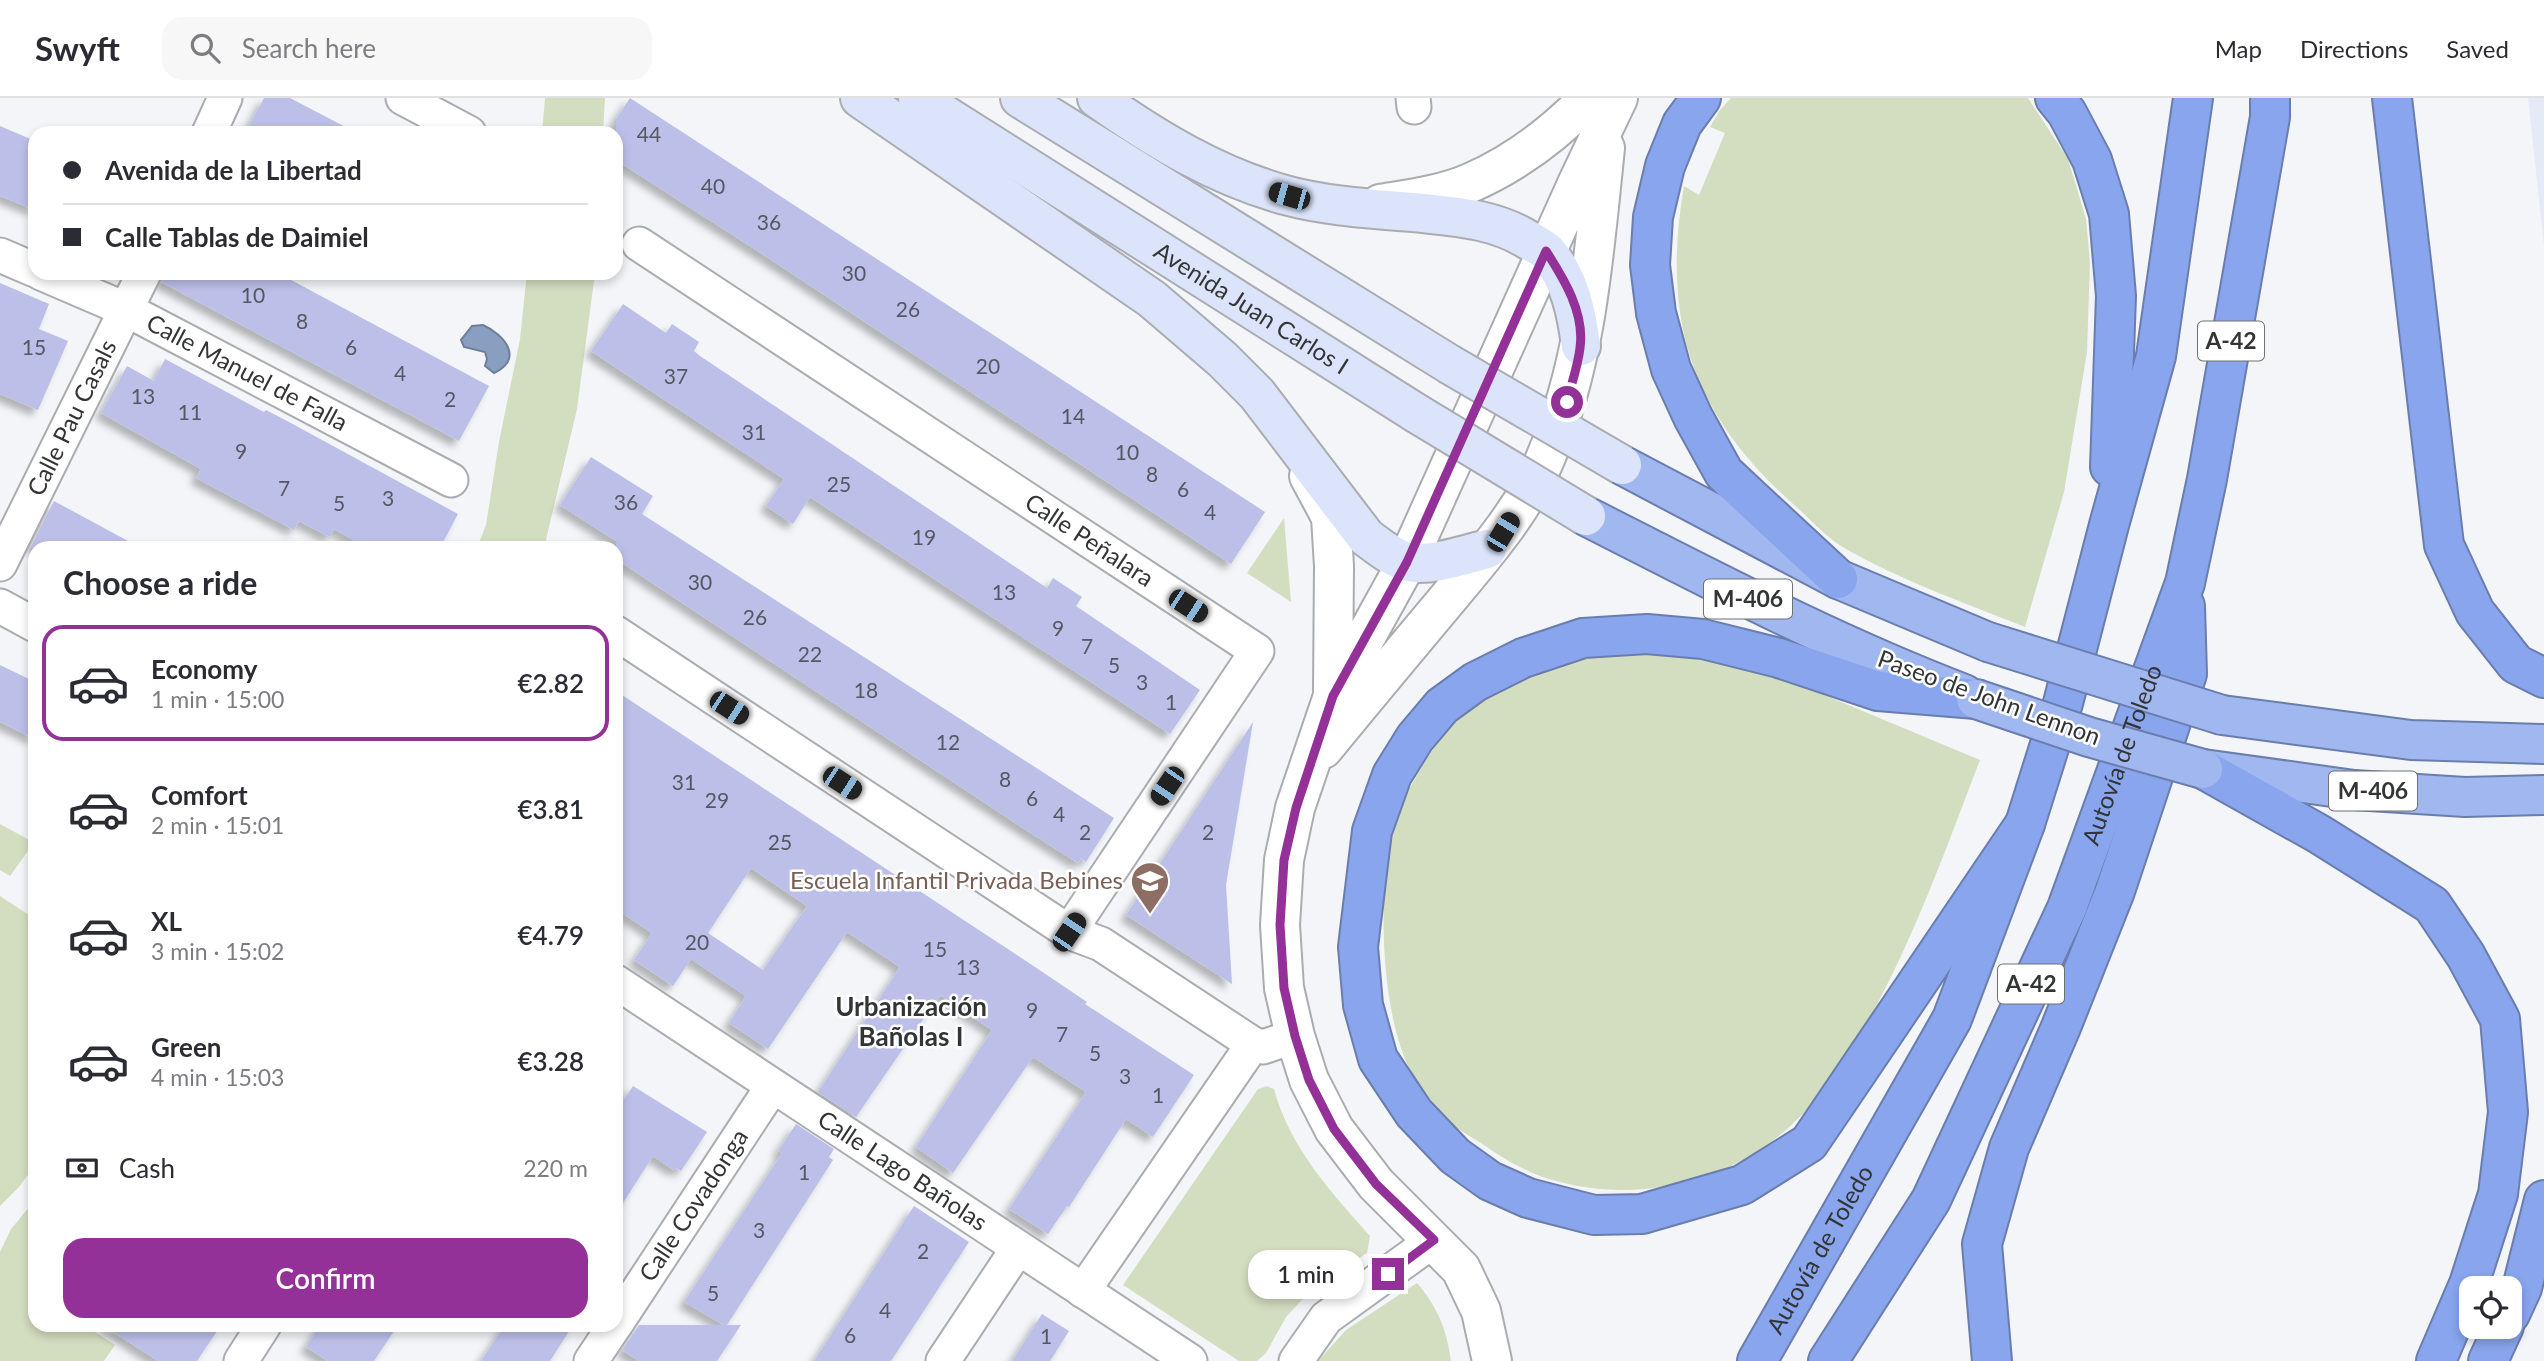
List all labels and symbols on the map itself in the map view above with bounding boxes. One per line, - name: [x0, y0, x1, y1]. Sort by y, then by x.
- house number: 44: [637, 121, 661, 146]
- house number: 40: [701, 173, 725, 198]
- car: [1266, 180, 1313, 212]
- house number: 36: [757, 209, 781, 234]
- street label: Avenida Juan Carlos I: [1149, 235, 1354, 379]
- house number: 30: [842, 260, 866, 285]
- house number: 10: [241, 282, 265, 307]
- house number: 26: [896, 296, 920, 321]
- street label: Calle Manuel de Falla: [142, 307, 353, 436]
- house number: 8: [296, 308, 308, 333]
- road number: A-42: [2198, 322, 2264, 360]
- house number: 15: [22, 334, 46, 359]
- house number: 6: [345, 334, 357, 359]
- street label: Calle Pau Casals: [20, 335, 122, 500]
- house number: 20: [976, 353, 1000, 378]
- house number: 4: [394, 360, 406, 385]
- house number: 37: [664, 363, 688, 388]
- house number: 13: [131, 383, 155, 408]
- house number: 2: [444, 386, 456, 411]
- route start: [1551, 386, 1583, 418]
- house number: 11: [178, 399, 202, 424]
- house number: 14: [1061, 403, 1085, 428]
- house number: 31: [742, 419, 766, 444]
- house number: 9: [235, 438, 247, 463]
- house number: 10: [1115, 439, 1139, 464]
- house number: 8: [1146, 461, 1158, 486]
- house number: 25: [827, 471, 851, 496]
- house number: 7: [278, 475, 290, 500]
- house number: 6: [1177, 476, 1189, 501]
- house number: 3: [382, 485, 394, 510]
- street label: Calle Peñalara: [1020, 486, 1160, 592]
- house number: 36: [614, 489, 638, 514]
- house number: 5: [333, 490, 345, 515]
- house number: 4: [1204, 499, 1216, 524]
- car: [1484, 509, 1523, 555]
- house number: 19: [912, 524, 936, 549]
- house number: 30: [688, 569, 712, 594]
- house number: 13: [992, 579, 1016, 604]
- road number: M-406: [1704, 579, 1792, 618]
- car: [1165, 586, 1212, 626]
- house number: 26: [743, 604, 767, 629]
- house number: 9: [1052, 615, 1064, 640]
- house number: 7: [1081, 633, 1093, 658]
- house number: 22: [798, 641, 822, 666]
- street label: Paseo de John Lennon: [1874, 643, 2105, 750]
- house number: 5: [1108, 652, 1120, 677]
- street label: Autovía de Toledo: [2075, 661, 2167, 848]
- house number: 3: [1136, 669, 1148, 694]
- house number: 18: [854, 677, 878, 702]
- car: [706, 688, 753, 728]
- house number: 1: [1165, 689, 1177, 714]
- house number: 12: [936, 729, 960, 754]
- car: [819, 763, 866, 803]
- car: [1147, 763, 1188, 809]
- house number: 8: [999, 766, 1011, 791]
- house number: 31: [672, 769, 696, 794]
- road number: M-406: [2329, 772, 2417, 810]
- house number: 6: [1026, 785, 1038, 810]
- house number: 29: [705, 787, 729, 812]
- house number: 4: [1053, 801, 1065, 826]
- house number: 2: [1079, 819, 1091, 844]
- house number: 2: [1202, 819, 1214, 844]
- house number: 25: [768, 829, 792, 854]
- school or university icon: Escuela Infantil Privada Bebines: [1129, 860, 1171, 915]
- place label: Escuela Infantil Privada Bebines: [790, 865, 1123, 894]
- car: [1049, 909, 1090, 955]
- house number: 20: [685, 929, 709, 954]
- house number: 15: [923, 936, 947, 961]
- house number: 13: [956, 954, 980, 979]
- road number: A-42: [1998, 964, 2064, 1004]
- district label: Urbanización Bañolas I: [835, 990, 987, 1052]
- house number: 9: [1026, 997, 1038, 1022]
- house number: 7: [1056, 1021, 1068, 1046]
- house number: 5: [1089, 1040, 1101, 1065]
- house number: 3: [1119, 1063, 1131, 1088]
- house number: 1: [1152, 1082, 1164, 1107]
- street label: Calle Lago Bañolas: [813, 1103, 993, 1236]
- street label: Calle Covadonga: [632, 1123, 753, 1286]
- house number: 1: [798, 1159, 810, 1184]
- street label: Autovía de Toledo: [1760, 1160, 1879, 1338]
- house number: 3: [753, 1217, 765, 1242]
- house number: 2: [917, 1238, 929, 1263]
- callout: 1 min: [1248, 1250, 1364, 1298]
- route end: [1372, 1258, 1404, 1290]
- house number: 5: [707, 1280, 719, 1305]
- house number: 4: [879, 1297, 891, 1322]
- house number: 6: [844, 1322, 856, 1347]
- house number: 1: [1040, 1323, 1052, 1348]

